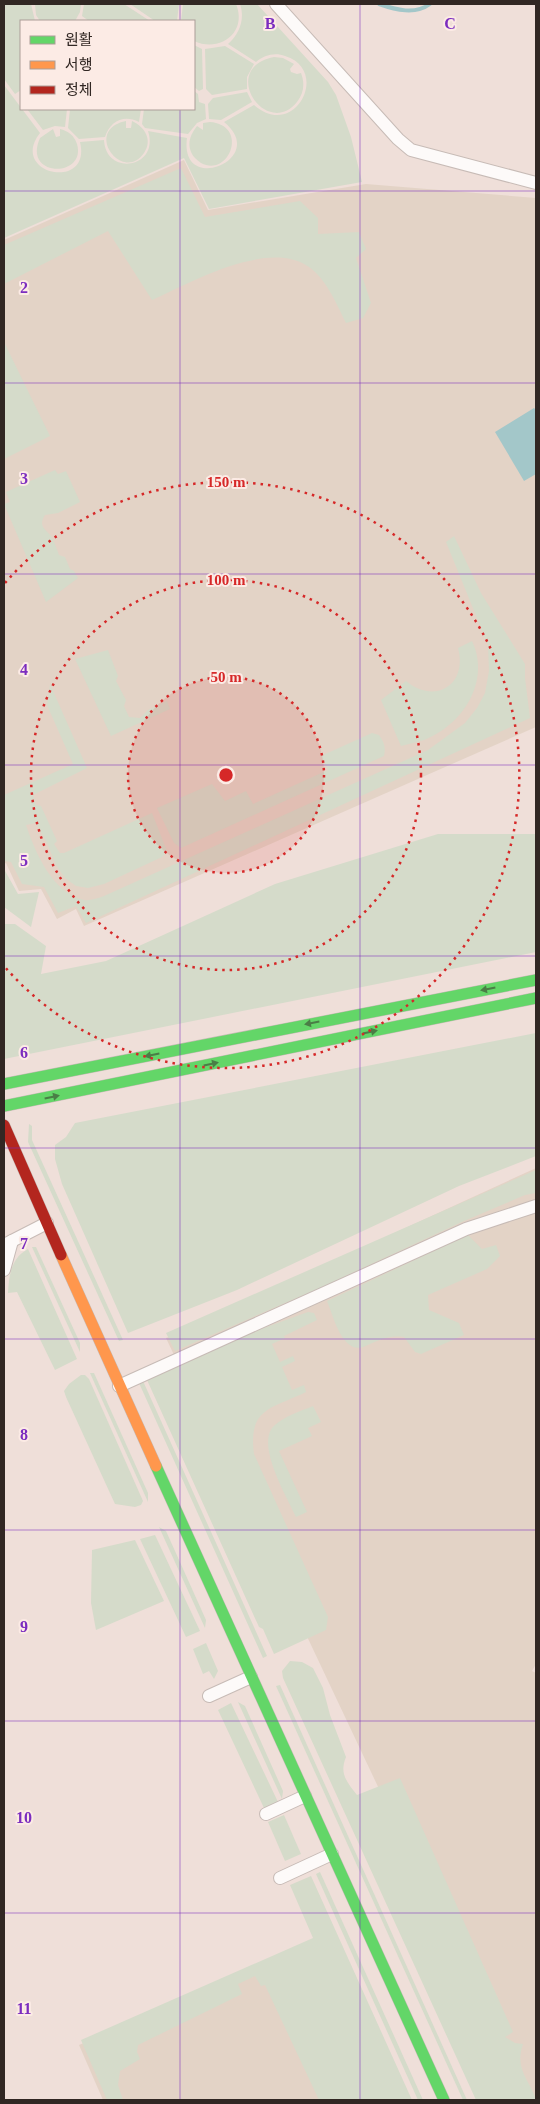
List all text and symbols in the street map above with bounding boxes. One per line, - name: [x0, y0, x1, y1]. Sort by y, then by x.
- text: B: [265, 15, 276, 32]
- text: C: [444, 15, 456, 32]
- legend: [20, 20, 195, 110]
- text: 원활: [65, 32, 93, 48]
- text: 서행: [65, 57, 93, 73]
- text: 정체: [65, 82, 93, 98]
- text: 2: [20, 279, 28, 296]
- text: 3: [20, 470, 28, 487]
- text: 150 m: [207, 474, 246, 490]
- text: 100 m: [207, 572, 246, 588]
- text: 4: [20, 661, 28, 678]
- text: 50 m: [210, 669, 242, 685]
- centre of rings: [217, 766, 235, 784]
- text: 5: [20, 852, 28, 869]
- one-way arrow: [481, 985, 496, 993]
- one-way arrow: [303, 1020, 319, 1028]
- one-way arrow: [362, 1028, 378, 1036]
- text: 6: [20, 1044, 28, 1061]
- one-way arrow: [144, 1051, 160, 1059]
- one-way arrow: [203, 1060, 218, 1068]
- one-way arrow: [44, 1092, 60, 1100]
- text: 7: [20, 1235, 28, 1252]
- text: 8: [20, 1426, 28, 1443]
- text: 9: [20, 1618, 28, 1635]
- text: 10: [16, 1809, 32, 1826]
- text: 11: [16, 2000, 32, 2017]

